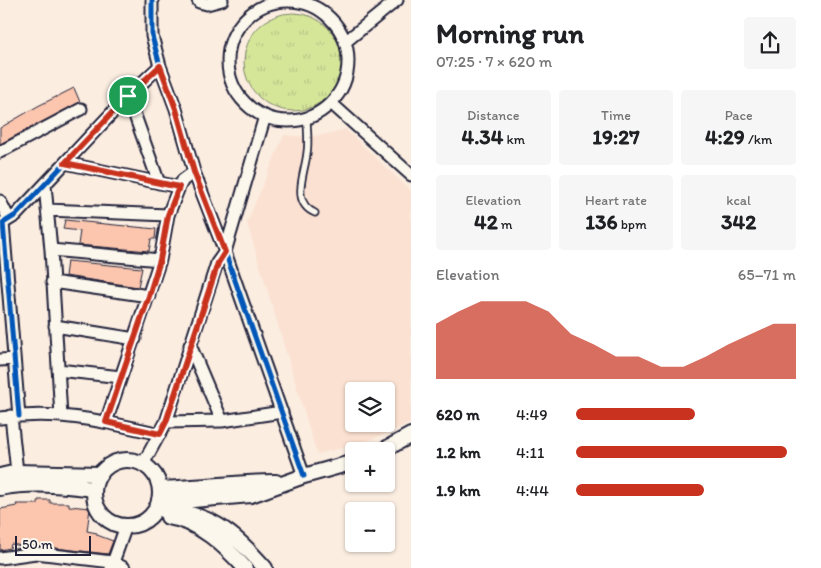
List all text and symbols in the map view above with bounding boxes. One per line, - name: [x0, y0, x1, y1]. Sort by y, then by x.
- text: Morning run: [436, 16, 584, 50]
- button: share: [744, 17, 796, 69]
- text: 07:25 · 7 × 620 m: [436, 52, 552, 71]
- pin: [107, 75, 149, 117]
- icon: arrive: [114, 82, 142, 110]
- text: Distance: [467, 107, 520, 124]
- text: Time: [601, 107, 631, 124]
- text: Pace: [725, 107, 753, 124]
- text: 4.34: [462, 124, 503, 149]
- text: 19:27: [592, 124, 640, 149]
- text: 4:29: [705, 124, 745, 149]
- text: km: [503, 131, 525, 148]
- text: /km: [745, 131, 772, 148]
- text: Elevation: [466, 192, 521, 209]
- text: Heart rate: [585, 192, 647, 209]
- text: kcal: [726, 192, 751, 209]
- text: 42: [474, 209, 498, 234]
- text: 136: [585, 209, 618, 234]
- text: 342: [721, 209, 756, 234]
- text: m: [498, 216, 513, 233]
- text: bpm: [618, 216, 647, 233]
- text: Elevation: [436, 265, 500, 284]
- text: 65–71 m: [738, 265, 796, 284]
- map controls: [345, 382, 395, 552]
- button: layers: [345, 382, 395, 432]
- text: 620 m: [436, 405, 480, 424]
- text: 4:49: [516, 405, 548, 424]
- button: +: [345, 442, 395, 492]
- text: 1.2 km: [436, 443, 481, 462]
- text: 4:11: [516, 443, 544, 462]
- text: 1.9 km: [436, 481, 480, 500]
- text: 4:44: [516, 481, 549, 500]
- button: −: [345, 502, 395, 552]
- scale bar: [15, 533, 91, 556]
- text: 50 m: [22, 536, 53, 553]

